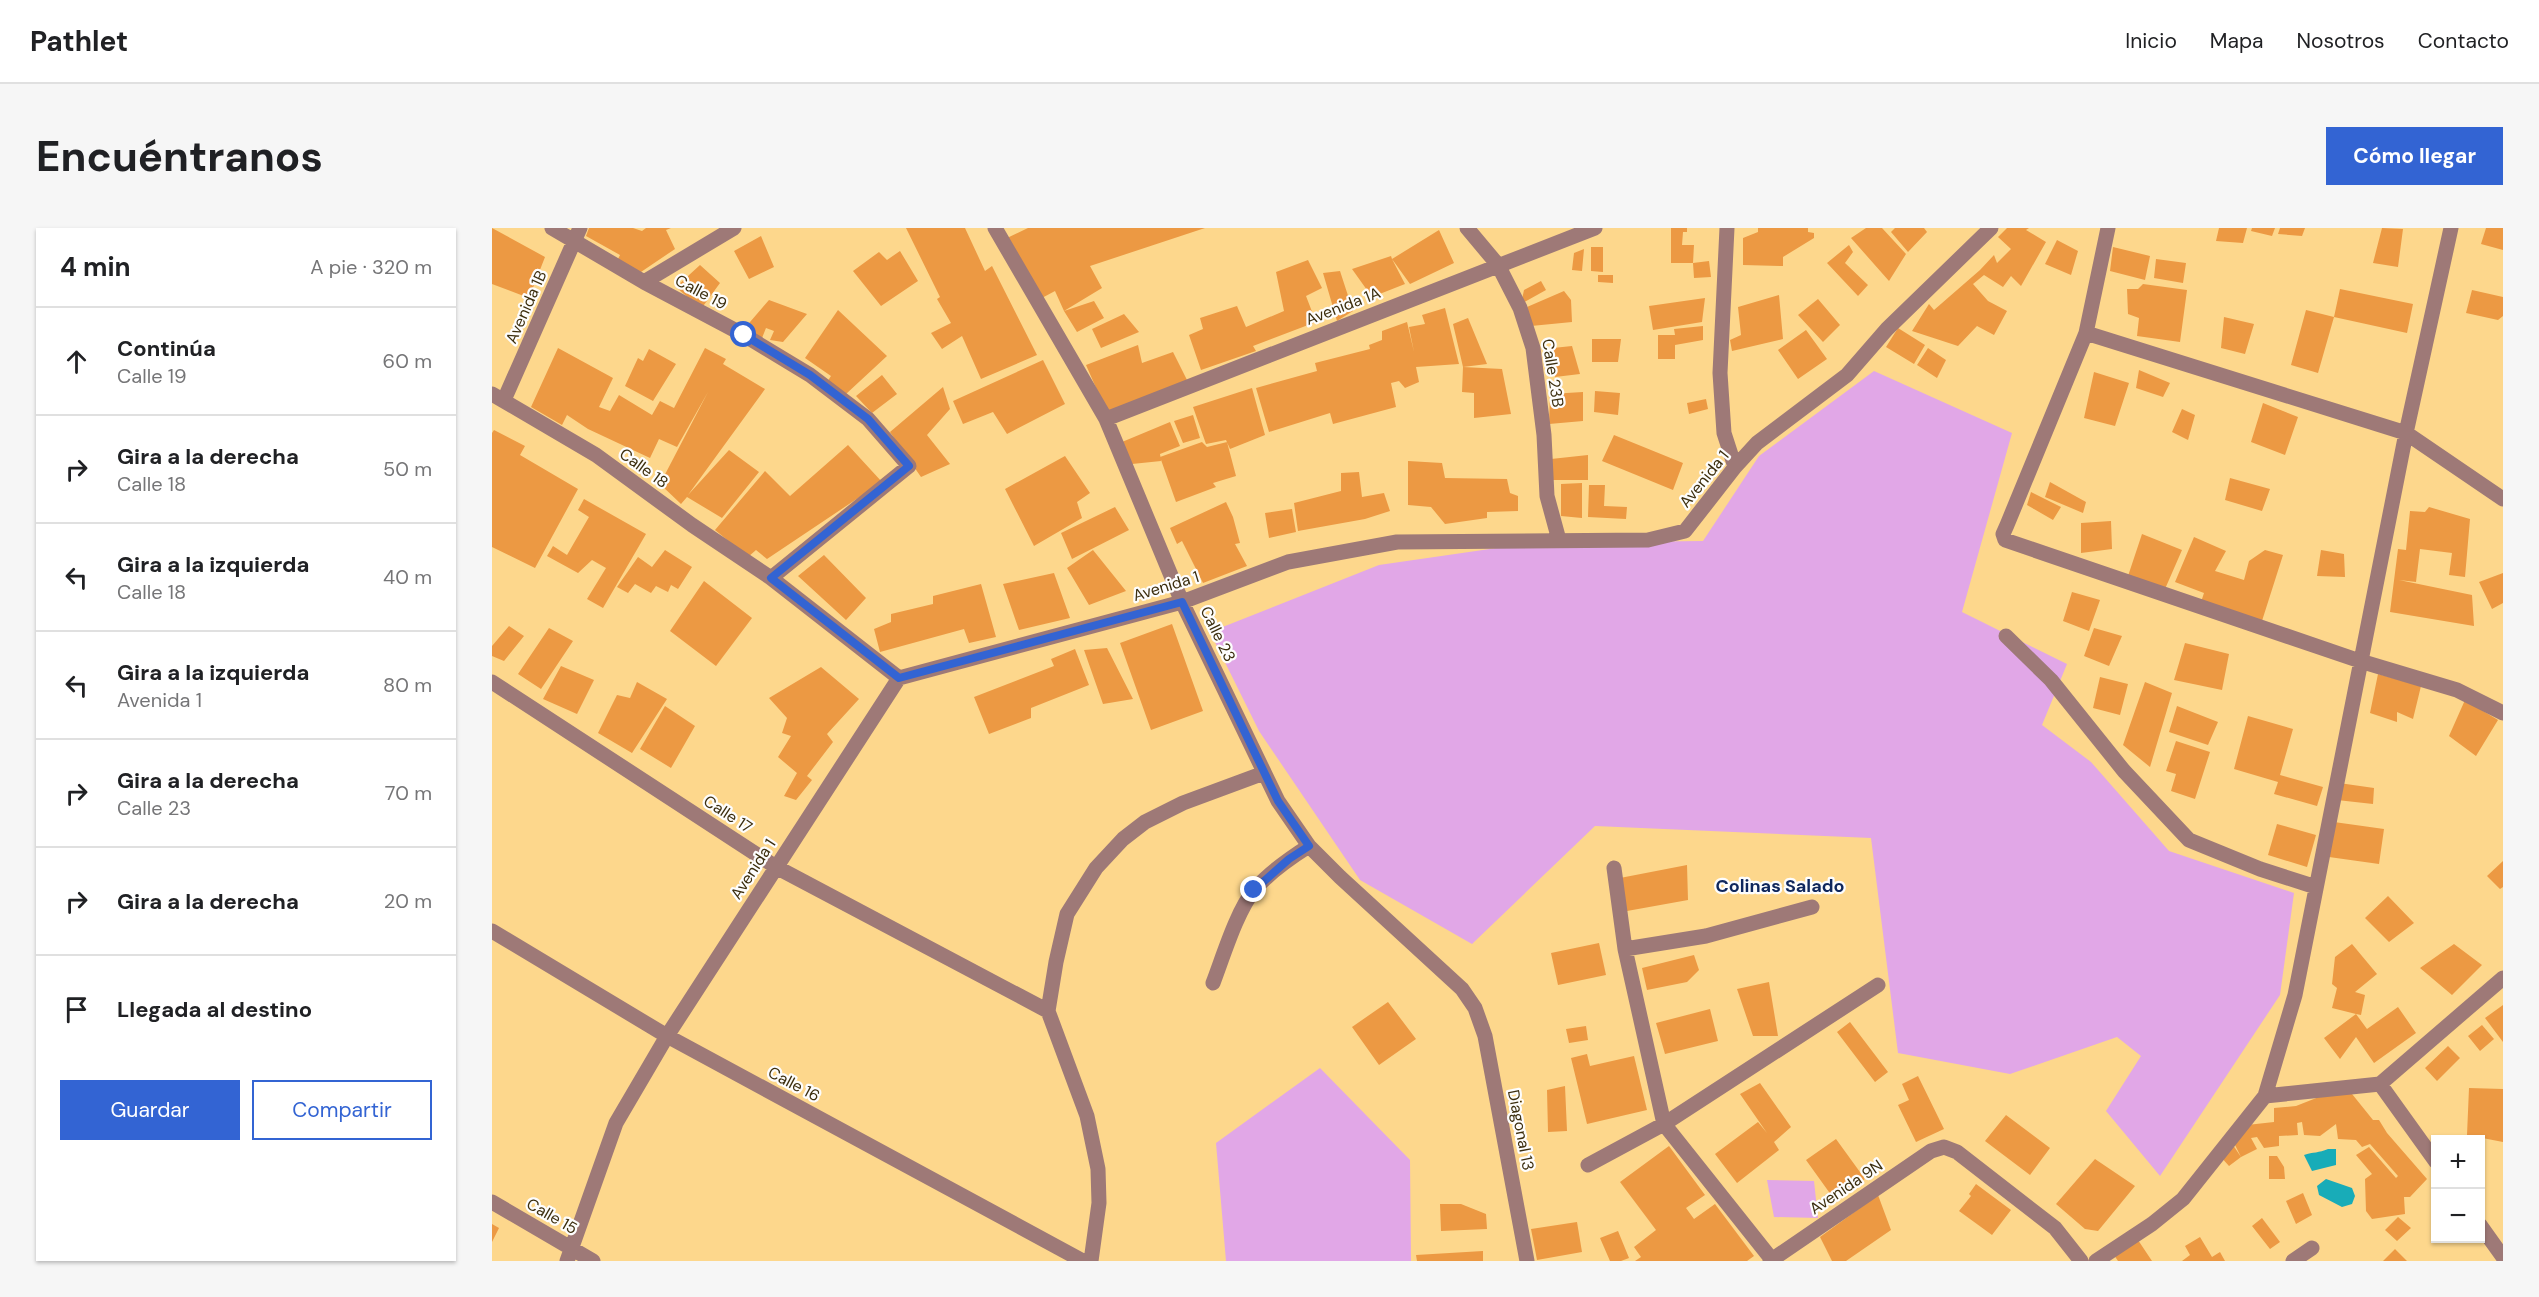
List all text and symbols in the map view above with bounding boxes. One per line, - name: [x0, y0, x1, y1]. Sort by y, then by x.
- text: Pathlet: [30, 23, 128, 60]
- text: Inicio: [2125, 27, 2177, 55]
- text: Mapa: [2210, 27, 2264, 55]
- text: Nosotros: [2297, 27, 2385, 55]
- text: Contacto: [2418, 27, 2509, 55]
- button: Cómo llegar: [2326, 127, 2503, 185]
- text: Encuéntranos: [36, 129, 323, 184]
- text: 4 min: [60, 250, 131, 284]
- text: A pie · 320 m: [310, 254, 432, 280]
- street label: Avenida 1B: [501, 267, 551, 347]
- street label: Calle 19: [671, 270, 731, 314]
- street label: Avenida 1A: [1303, 282, 1384, 330]
- route start: [730, 321, 756, 347]
- text: Continúa: [117, 334, 216, 363]
- street label: Calle 23B: [1537, 337, 1569, 409]
- icon: ahead: [60, 345, 93, 378]
- text: 60 m: [383, 348, 432, 374]
- text: Calle 19: [117, 363, 187, 389]
- text: Gira a la derecha: [117, 442, 299, 471]
- street label: Calle 18: [615, 443, 673, 493]
- street label: Avenida 1: [1674, 446, 1734, 512]
- icon: right: [60, 453, 93, 486]
- text: 50 m: [383, 456, 432, 482]
- text: Calle 18: [117, 471, 186, 497]
- text: Gira a la izquierda: [117, 550, 309, 579]
- icon: left: [60, 561, 93, 594]
- text: 40 m: [383, 564, 432, 590]
- street label: Avenida 1: [1130, 566, 1202, 606]
- text: Calle 18: [117, 579, 186, 605]
- street label: Calle 23: [1196, 603, 1240, 665]
- text: Gira a la izquierda: [117, 658, 309, 687]
- icon: left: [60, 669, 93, 702]
- text: 80 m: [383, 672, 432, 698]
- text: Avenida 1: [117, 687, 202, 713]
- text: Gira a la derecha: [117, 766, 299, 795]
- icon: right: [60, 777, 93, 810]
- text: 70 m: [385, 780, 432, 806]
- street label: Calle 17: [700, 790, 756, 838]
- text: Calle 23: [117, 795, 191, 821]
- street label: Avenida 1: [726, 835, 780, 903]
- district label: Colinas Salado: [1715, 874, 1845, 898]
- route end: [1240, 876, 1266, 902]
- icon: right: [60, 885, 93, 918]
- text: Gira a la derecha: [117, 887, 299, 916]
- text: 20 m: [384, 888, 432, 914]
- icon: arrive: [60, 993, 93, 1026]
- text: Llegada al destino: [117, 995, 312, 1024]
- street label: Calle 16: [764, 1062, 824, 1106]
- button: Guardar: [60, 1080, 240, 1140]
- button: Compartir: [252, 1080, 432, 1140]
- street label: Diagonal 13: [1503, 1088, 1539, 1172]
- map controls: [2431, 1135, 2485, 1243]
- button: +: [2431, 1135, 2485, 1189]
- street label: Avenida 9N: [1805, 1155, 1887, 1219]
- button: −: [2431, 1189, 2485, 1243]
- street label: Calle 15: [523, 1193, 581, 1239]

